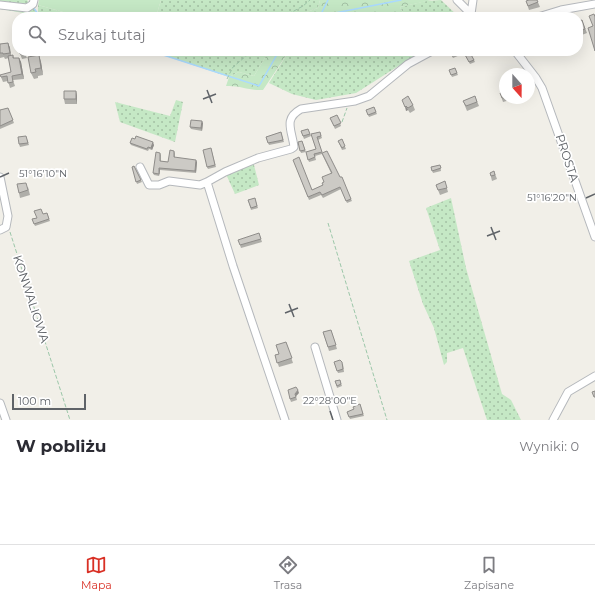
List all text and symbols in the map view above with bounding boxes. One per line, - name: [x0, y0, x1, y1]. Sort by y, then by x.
- search box: [12, 12, 583, 56]
- icon: search: [26, 23, 48, 45]
- text: Szukaj tutaj: [58, 25, 146, 44]
- north arrow: [499, 68, 535, 104]
- street label: PROSTA: [553, 132, 582, 184]
- text: 51°16'10"N: [19, 167, 67, 180]
- text: 51°16'20"N: [527, 191, 577, 204]
- street label: KONWALIOWA: [10, 253, 53, 345]
- scale bar: [12, 392, 86, 411]
- text: 100 m: [18, 394, 51, 408]
- text: 22°28'00"E: [303, 394, 357, 407]
- text: W pobliżu: [16, 436, 106, 456]
- text: Wyniki: 0: [519, 438, 579, 454]
- tab: Mapa: [81, 554, 112, 592]
- tab: Trasa: [274, 554, 302, 592]
- tab: Zapisane: [464, 554, 514, 592]

